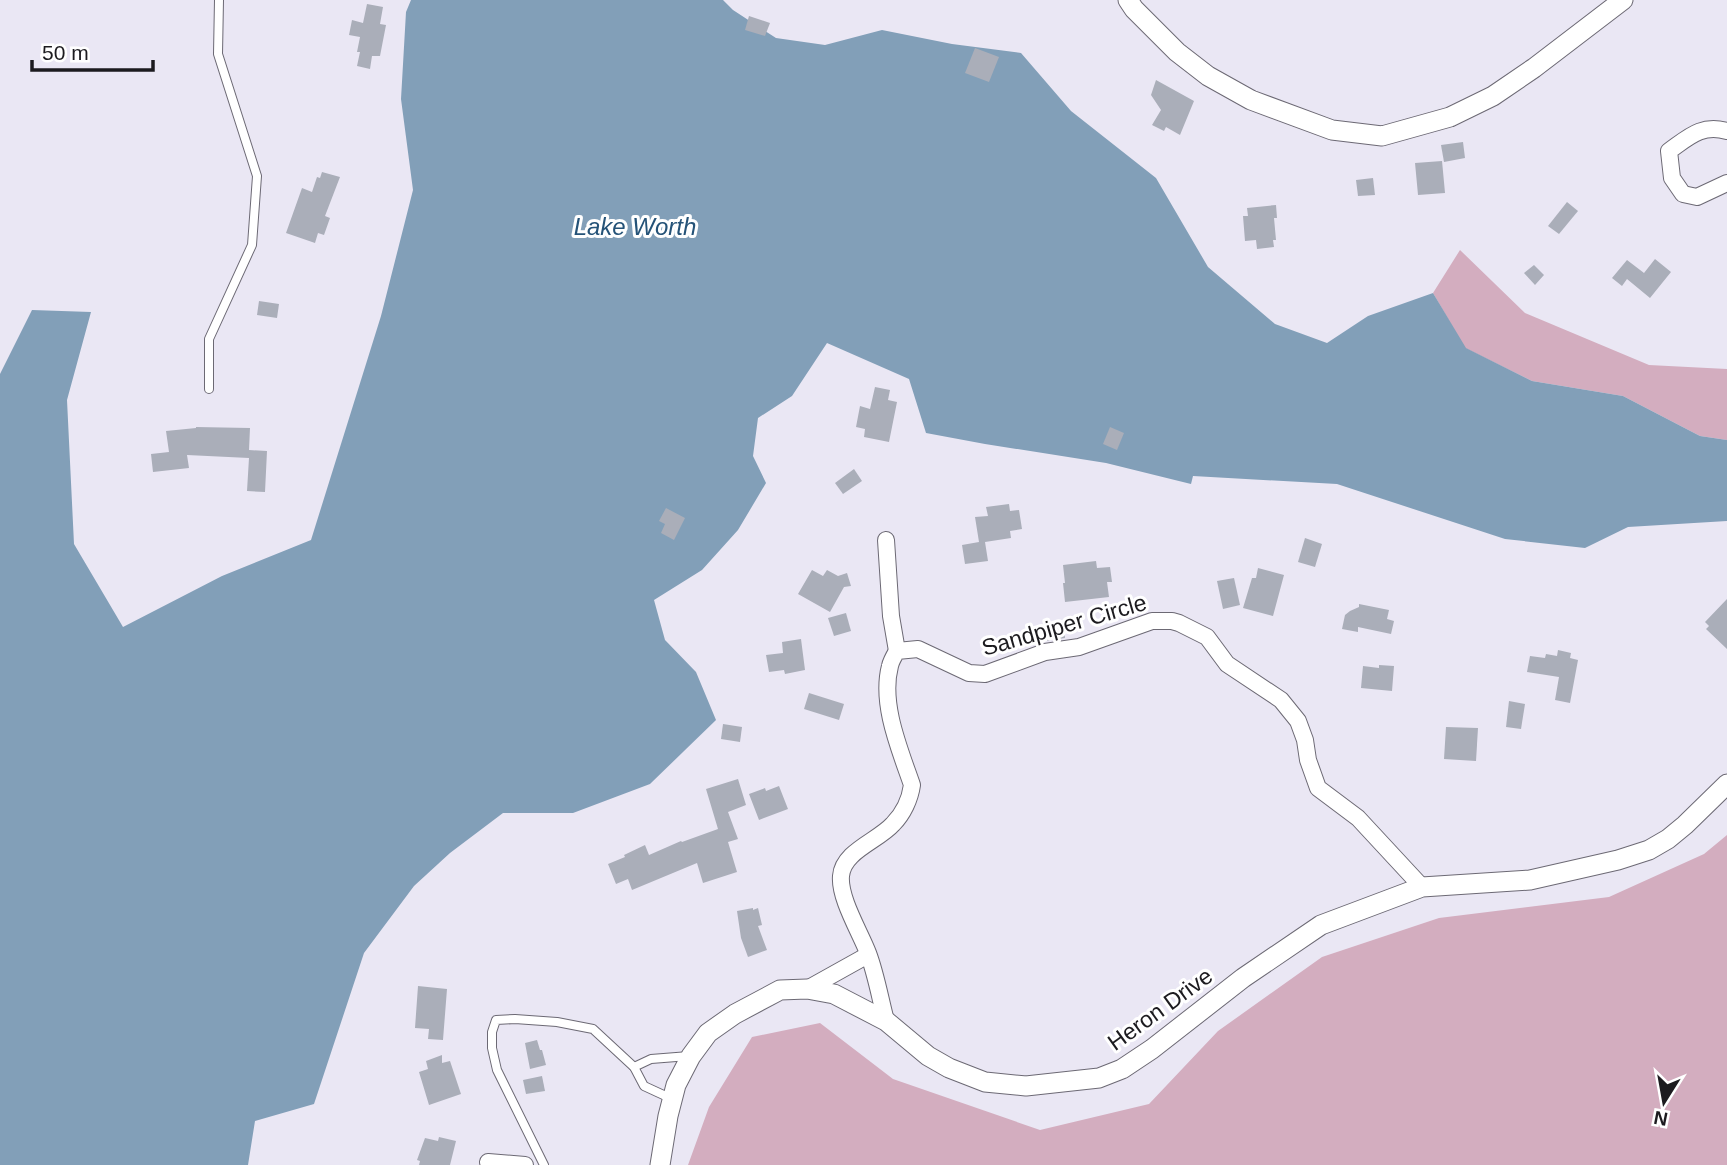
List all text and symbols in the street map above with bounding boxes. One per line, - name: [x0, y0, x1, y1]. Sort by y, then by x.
- scale bar: [32, 28, 152, 72]
- text: 50 m: [42, 41, 89, 64]
- water label: Lake Worth: [574, 213, 696, 240]
- street label: Sandpiper Circle: [979, 589, 1149, 661]
- street label: Heron Drive: [1103, 962, 1217, 1056]
- north arrow: [1629, 1067, 1699, 1137]
- text: N: [1652, 1107, 1670, 1130]

